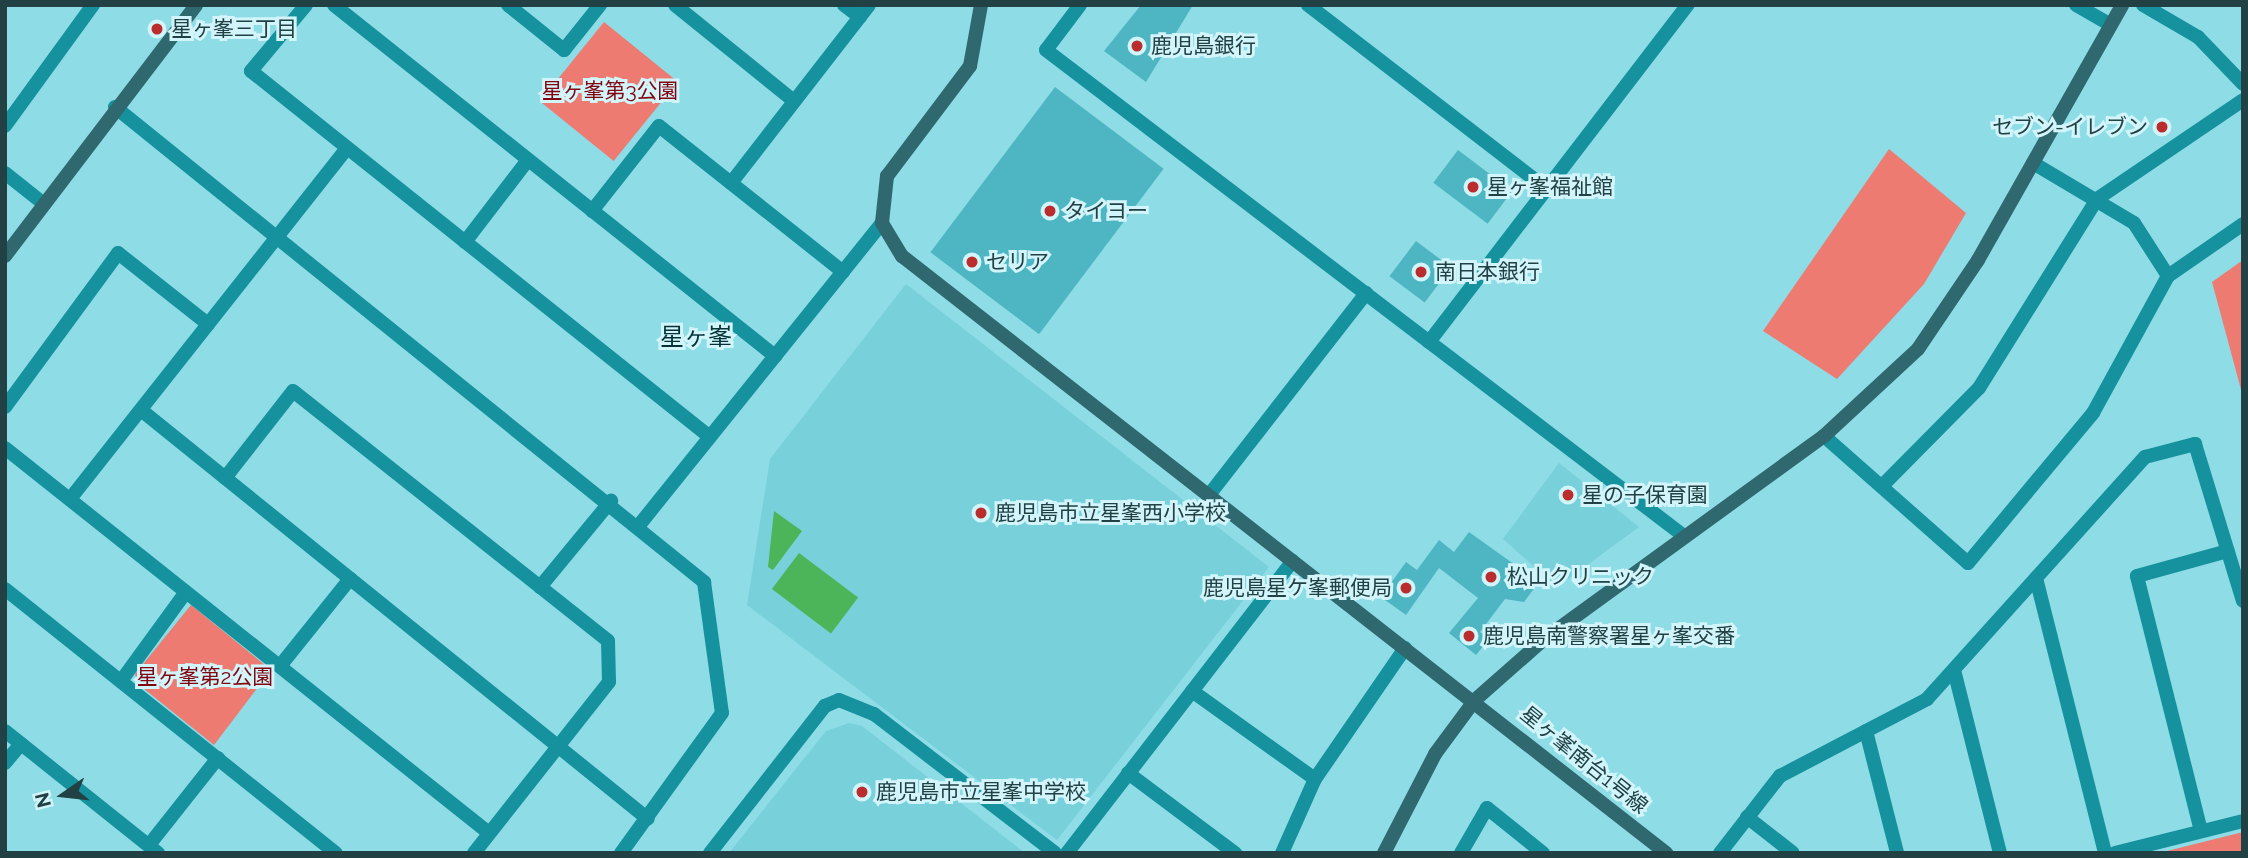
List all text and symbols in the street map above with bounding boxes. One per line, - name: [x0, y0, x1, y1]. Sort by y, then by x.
- place label: 星ヶ峯三丁目: [171, 16, 297, 42]
- marker: 星ヶ峯三丁目: [149, 21, 165, 37]
- place label: 鹿児島銀行: [1151, 33, 1256, 59]
- marker: 鹿児島銀行: [1129, 38, 1145, 54]
- park label: 星ヶ峯第3公園: [541, 78, 679, 104]
- place label: セブン-イレブン: [1992, 114, 2148, 140]
- marker: セブン-イレブン: [2154, 119, 2170, 135]
- place label: 星ヶ峯福祉館: [1487, 174, 1613, 200]
- marker: 星ヶ峯福祉館: [1465, 179, 1481, 195]
- place label: タイヨー: [1064, 198, 1148, 224]
- marker: タイヨー: [1042, 203, 1058, 219]
- place label: セリア: [986, 249, 1049, 275]
- marker: セリア: [964, 254, 980, 270]
- place label: 南日本銀行: [1435, 259, 1540, 285]
- marker: 南日本銀行: [1413, 264, 1429, 280]
- district label: 星ヶ峯: [660, 323, 732, 351]
- place label: 星の子保育園: [1582, 482, 1708, 508]
- marker: 星の子保育園: [1560, 487, 1576, 503]
- place label: 鹿児島市立星峯西小学校: [995, 500, 1226, 526]
- marker: 鹿児島市立星峯西小学校: [973, 505, 989, 521]
- place label: 松山クリニック: [1507, 564, 1654, 590]
- marker: 松山クリニック: [1481, 567, 1501, 587]
- place label: 鹿児島星ケ峯郵便局: [1203, 575, 1392, 601]
- marker: 鹿児島星ケ峯郵便局: [1398, 580, 1414, 596]
- place label: 鹿児島南警察署星ヶ峯交番: [1483, 623, 1735, 649]
- marker: 鹿児島南警察署星ヶ峯交番: [1461, 628, 1477, 644]
- park label: 星ヶ峯第2公園: [137, 664, 273, 690]
- street label: 星ヶ峯南台1号線: [1515, 701, 1653, 819]
- north arrow: [28, 760, 98, 830]
- place label: 鹿児島市立星峯中学校: [876, 779, 1086, 805]
- marker: 鹿児島市立星峯中学校: [854, 784, 870, 800]
- text: N: [30, 790, 55, 810]

